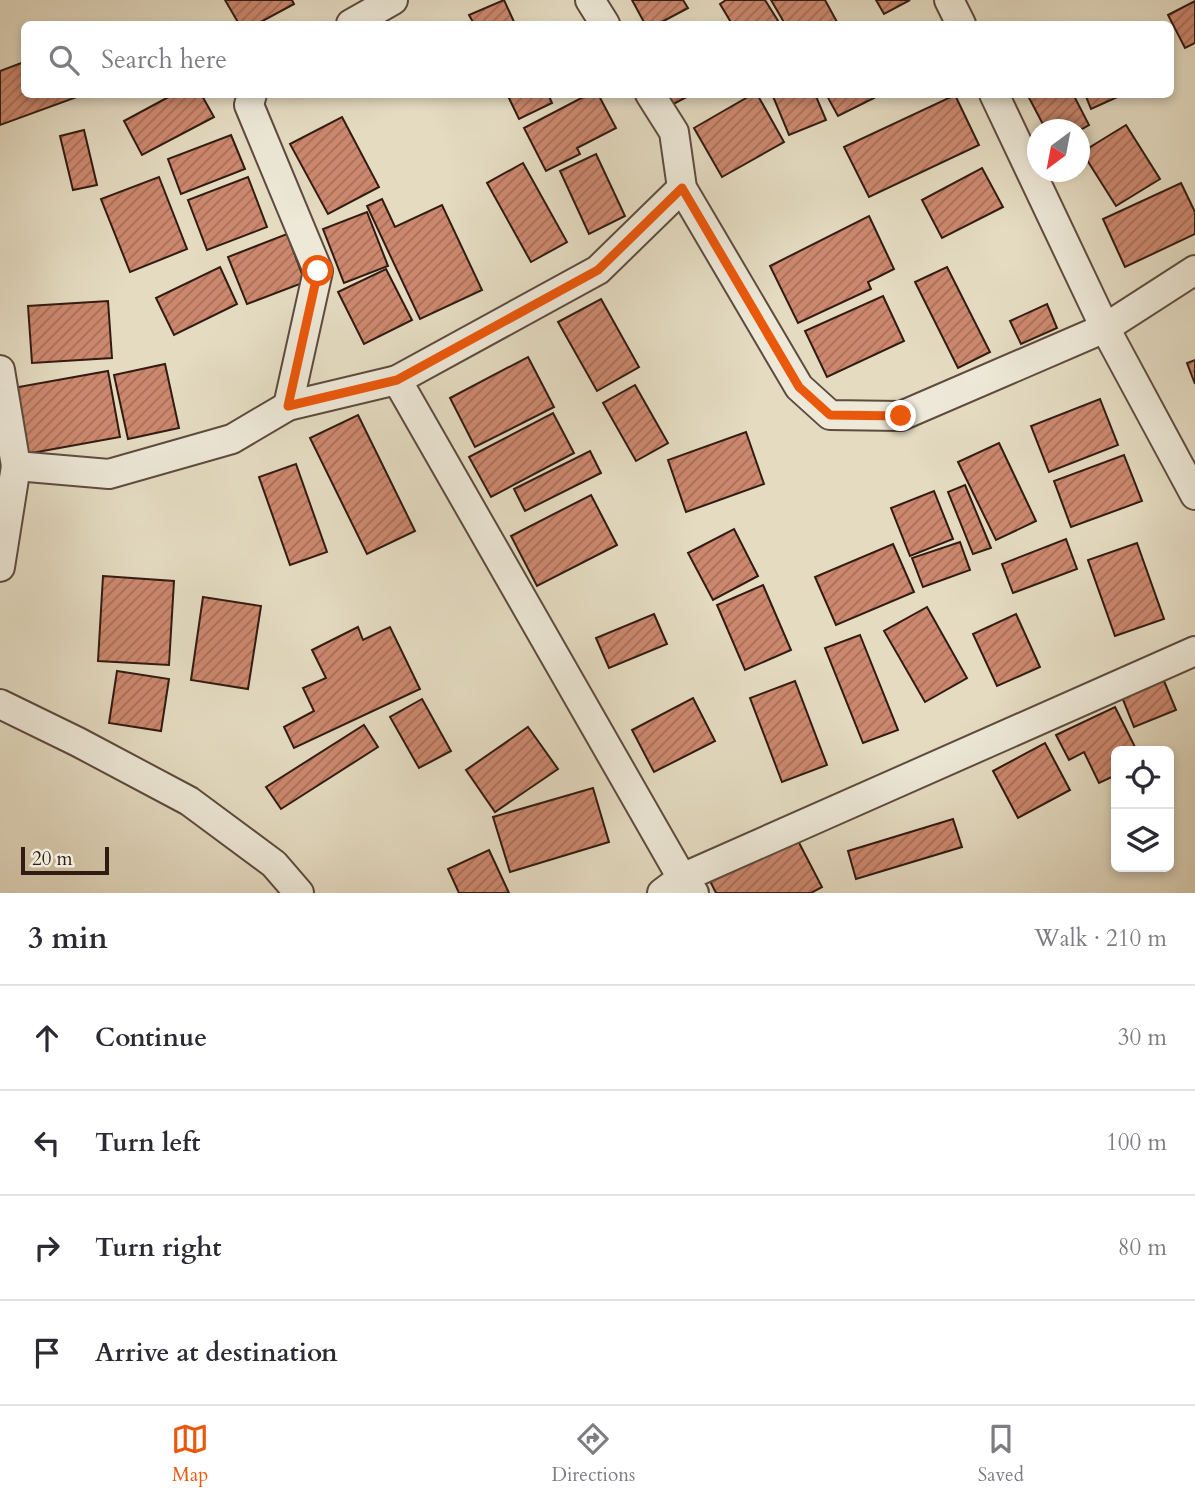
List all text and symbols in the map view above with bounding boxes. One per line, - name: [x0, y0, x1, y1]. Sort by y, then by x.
- search box: [21, 21, 1174, 98]
- icon: search: [45, 41, 83, 79]
- text: Search here: [101, 42, 227, 77]
- north arrow: [1027, 119, 1090, 182]
- route start: [302, 255, 333, 286]
- route end: [885, 400, 916, 431]
- map controls: [1111, 746, 1174, 872]
- button: locate: [1111, 746, 1174, 809]
- button: layers: [1111, 809, 1174, 872]
- scale bar: [21, 844, 108, 876]
- text: 20 m: [32, 846, 73, 872]
- text: 3 min: [28, 918, 108, 959]
- text: Walk · 210 m: [1034, 923, 1167, 954]
- icon: ahead: [28, 1019, 66, 1057]
- text: Continue: [95, 1020, 207, 1055]
- text: 30 m: [1118, 1022, 1167, 1053]
- icon: left: [28, 1124, 66, 1162]
- text: Turn left: [95, 1125, 200, 1160]
- text: 100 m: [1106, 1127, 1167, 1158]
- icon: right: [28, 1229, 66, 1267]
- text: Turn right: [95, 1230, 222, 1265]
- text: 80 m: [1118, 1232, 1167, 1263]
- icon: arrive: [28, 1334, 66, 1372]
- text: Arrive at destination: [95, 1335, 338, 1370]
- tab: Map: [171, 1420, 209, 1488]
- tab: Directions: [552, 1420, 635, 1488]
- tab: Saved: [978, 1420, 1024, 1488]

